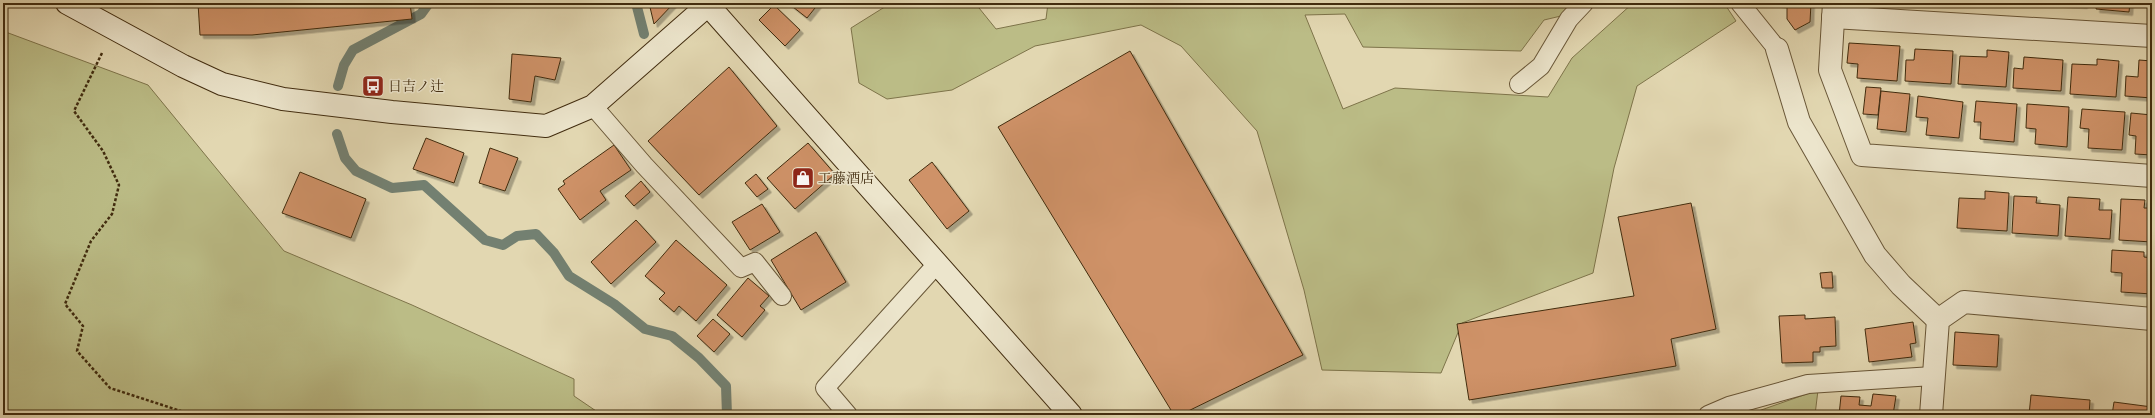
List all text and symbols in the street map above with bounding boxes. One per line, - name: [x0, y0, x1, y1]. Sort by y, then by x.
- bus stop icon: 日吉ノ辻: [360, 73, 386, 99]
- place label: 日吉ノ辻: [388, 78, 444, 97]
- shop icon: 工藤酒店: [790, 165, 816, 191]
- place label: 工藤酒店: [818, 170, 874, 189]

